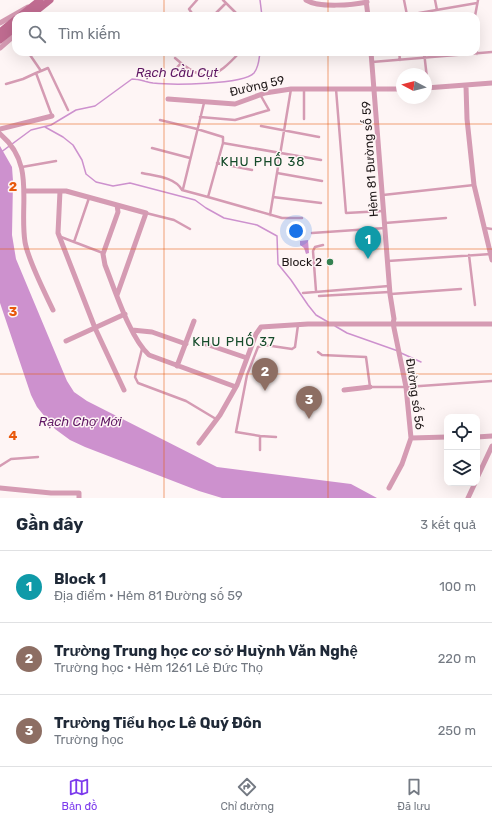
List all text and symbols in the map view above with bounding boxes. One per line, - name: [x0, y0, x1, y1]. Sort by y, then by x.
- search box: [12, 12, 480, 56]
- icon: search: [26, 23, 48, 45]
- text: Tìm kiếm: [58, 25, 121, 43]
- water label: Rạch Cầu Cụt: [136, 64, 219, 80]
- north arrow: [396, 68, 432, 104]
- street label: Đường 59: [228, 73, 286, 99]
- street label: Hẻm 81 Đường số 59: [358, 100, 381, 218]
- district label: KHU PHỐ 38: [220, 152, 306, 169]
- text: 2: [9, 179, 17, 194]
- your location: [286, 221, 306, 241]
- pin: 1: [355, 226, 381, 259]
- place label: Block 2: [281, 255, 322, 269]
- marker: Block 2: [325, 257, 335, 267]
- text: 3: [9, 304, 18, 319]
- district label: KHU PHỐ 37: [192, 332, 276, 349]
- street label: Đường số 56: [403, 357, 427, 431]
- pin: 2: [252, 358, 278, 391]
- pin: 3: [296, 386, 322, 419]
- water label: Rạch Chợ Mới: [38, 414, 122, 429]
- map controls: [444, 414, 480, 486]
- button: locate: [444, 414, 480, 450]
- text: 4: [9, 428, 18, 443]
- button: layers: [444, 450, 480, 486]
- text: Gần đây: [16, 514, 83, 534]
- text: 3 kết quả: [420, 517, 476, 532]
- text: Block 1: [54, 570, 106, 588]
- text: 1: [26, 579, 32, 594]
- text: 100 m: [439, 579, 476, 594]
- text: Địa điểm · Hẻm 81 Đường số 59: [54, 588, 243, 603]
- text: Trường Trung học cơ sở Huỳnh Văn Nghệ: [54, 642, 358, 660]
- text: 2: [25, 651, 33, 666]
- text: 220 m: [438, 651, 476, 666]
- text: Trường học · Hẻm 1261 Lê Đức Thọ: [54, 660, 263, 675]
- text: Trường Tiểu học Lê Quý Đôn: [54, 714, 262, 732]
- text: 3: [25, 723, 33, 738]
- text: 250 m: [438, 723, 476, 738]
- text: Trường học: [54, 732, 124, 747]
- tab: Bản đồ: [62, 776, 97, 813]
- tab: Chỉ đường: [221, 776, 274, 813]
- tab: Đã lưu: [397, 776, 430, 813]

